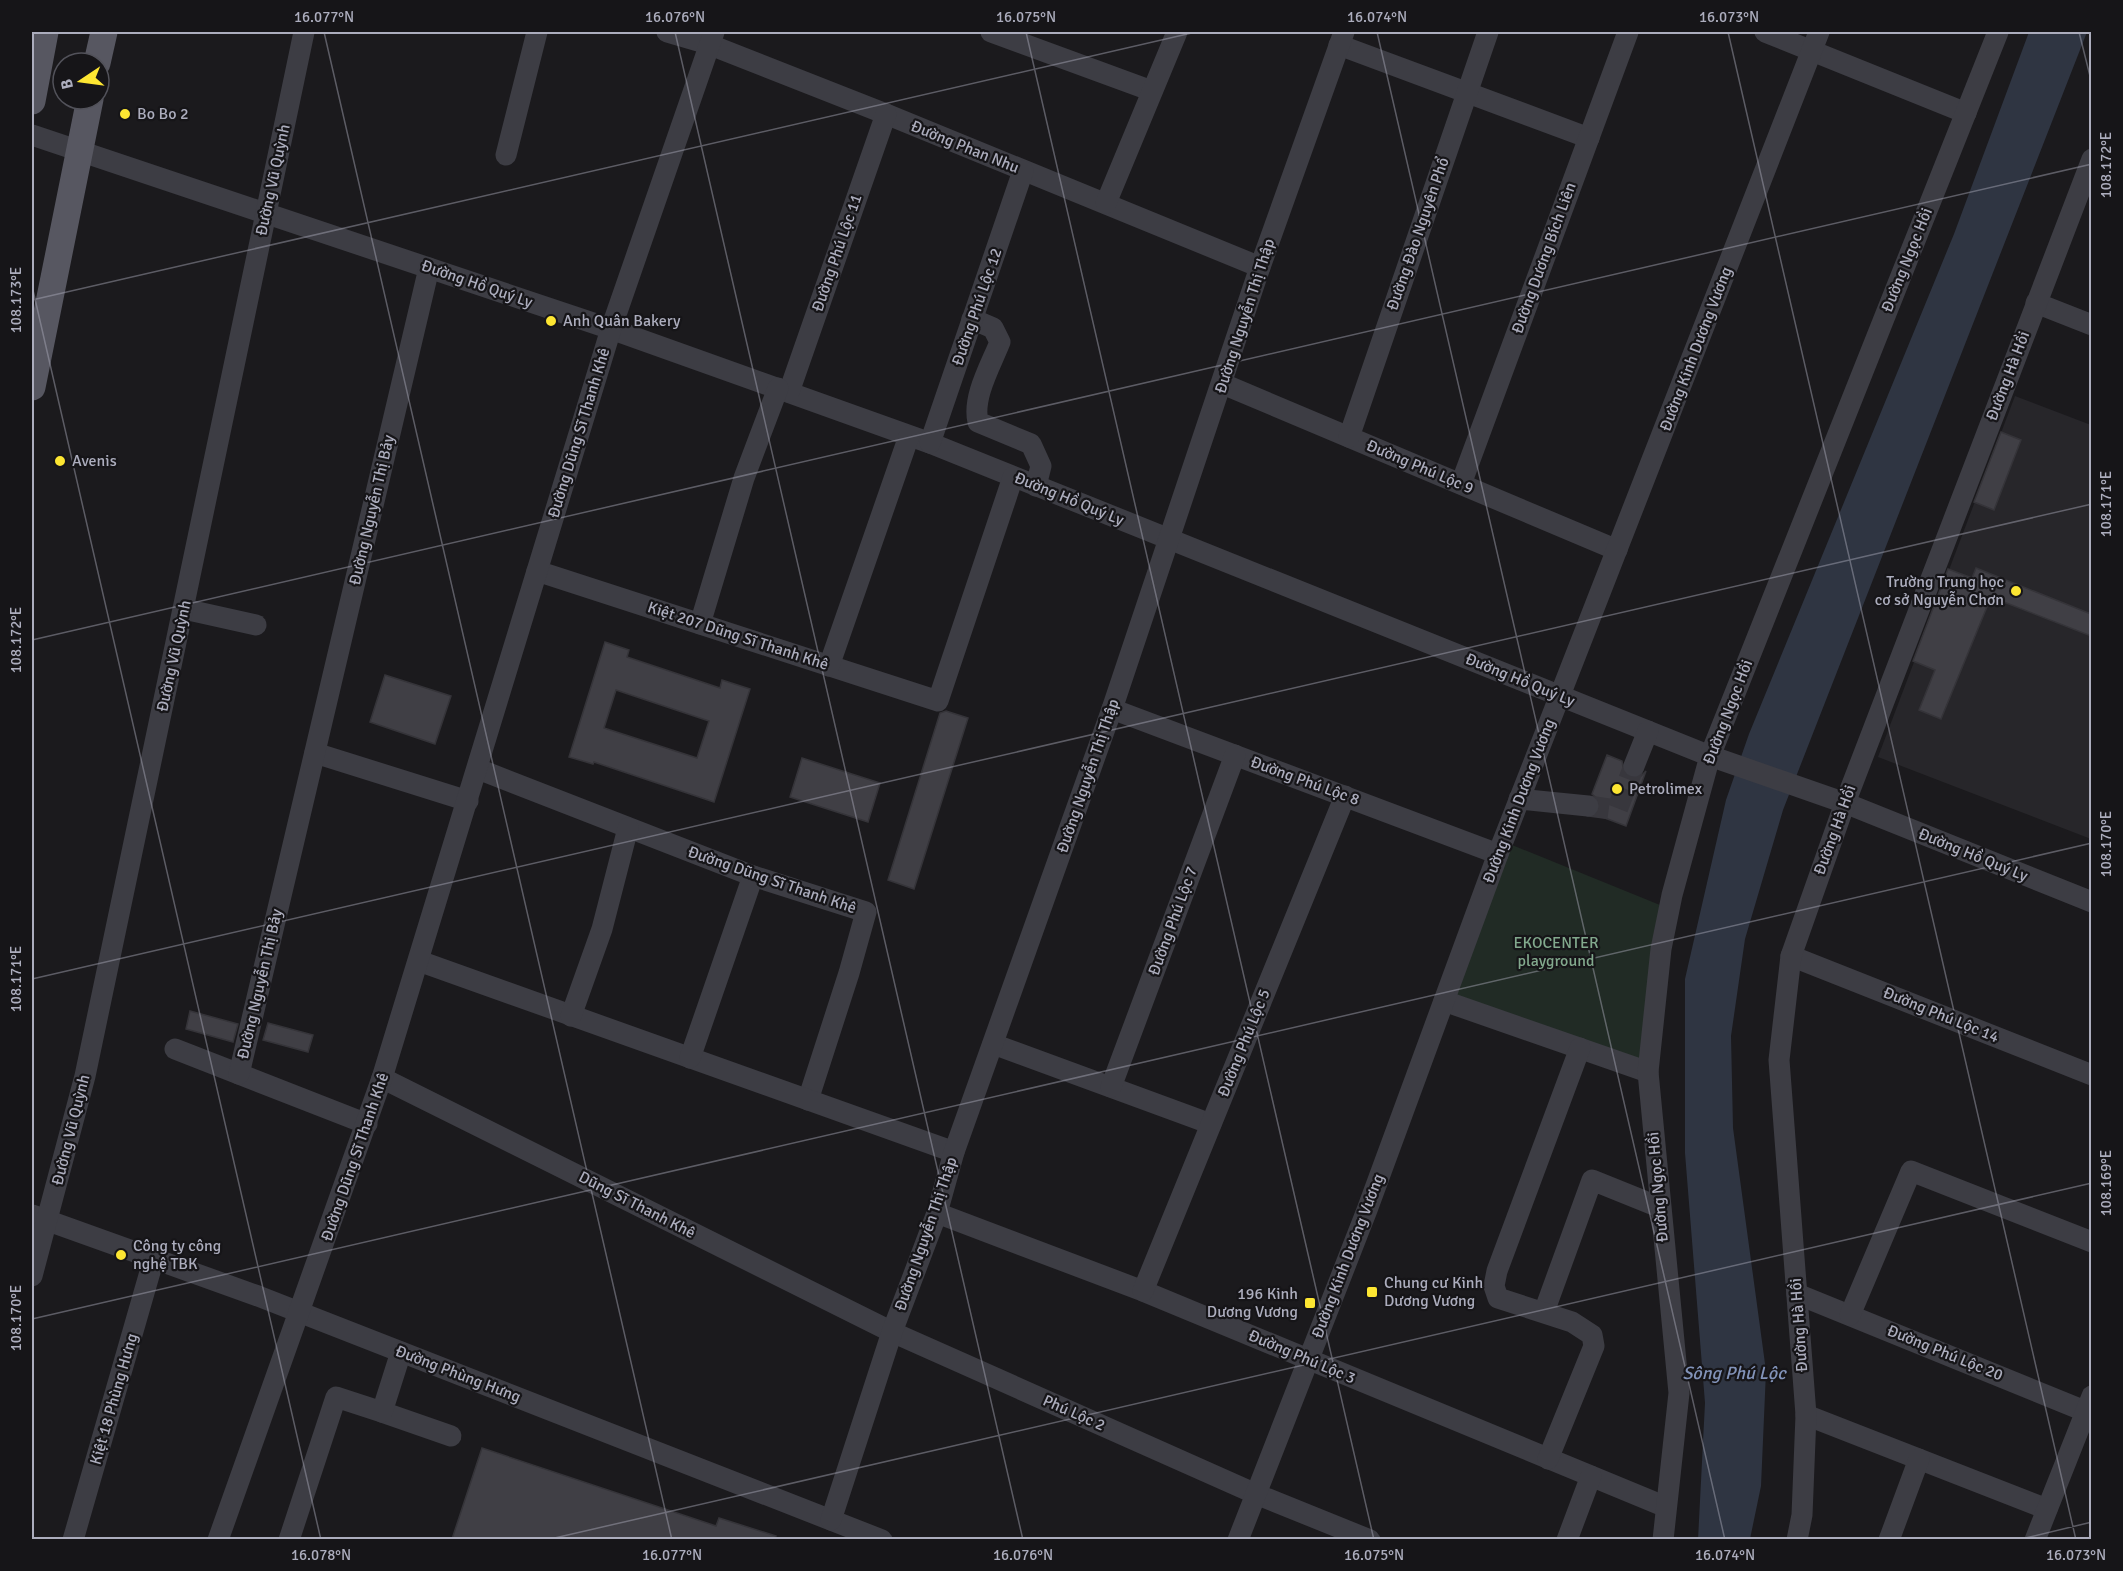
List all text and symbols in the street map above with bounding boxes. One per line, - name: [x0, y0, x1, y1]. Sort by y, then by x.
- text: 16.077°N: [294, 8, 354, 26]
- text: 16.076°N: [645, 8, 705, 26]
- text: 16.075°N: [996, 8, 1056, 26]
- text: 16.074°N: [1347, 8, 1407, 26]
- text: 16.073°N: [1699, 8, 1759, 26]
- north arrow: [51, 51, 111, 111]
- text: B: [56, 77, 78, 91]
- place label: Bo Bo 2: [137, 104, 189, 124]
- marker: Bo Bo 2: [118, 107, 132, 121]
- street label: Đường Phan Nhu: [908, 116, 1022, 178]
- street label: Đường Vũ Quỳnh: [251, 122, 295, 238]
- text: 108.172°E: [2097, 132, 2115, 198]
- street label: Đường Đào Nguyên Phổ: [1382, 155, 1454, 313]
- street label: Đường Dương Bích Liên: [1507, 180, 1581, 336]
- street label: Đường Phú Lộc 11: [807, 192, 867, 314]
- street label: Đường Ngọc Hồi: [1877, 205, 1937, 315]
- street label: Đường Nguyễn Thị Thập: [1211, 236, 1279, 396]
- street label: Đường Phú Lộc 12: [947, 246, 1007, 368]
- street label: Đường Hồ Quý Ly: [419, 256, 536, 313]
- street label: Đường Kinh Dương Vương: [1655, 264, 1737, 434]
- text: 108.173°E: [7, 267, 25, 333]
- place label: Anh Quân Bakery: [563, 311, 681, 331]
- marker: Anh Quân Bakery: [544, 314, 558, 328]
- street label: Đường Hà Hồi: [1982, 328, 2034, 424]
- street label: Đường Dũng Sĩ Thanh Khê: [544, 345, 614, 521]
- street label: Đường Nguyễn Thị Bảy: [345, 432, 399, 587]
- street label: Đường Phú Lộc 9: [1363, 435, 1477, 499]
- place label: Avenis: [72, 451, 117, 471]
- marker: Avenis: [53, 454, 67, 468]
- street label: Đường Hồ Quý Ly: [1011, 468, 1127, 530]
- text: 108.171°E: [2097, 471, 2115, 537]
- place label: Trường Trung học cơ sở Nguyễn Chơn: [1875, 572, 2004, 610]
- marker: Trường Trung học cơ sở Nguyễn Chơn: [2009, 584, 2023, 598]
- street label: Kiệt 207 Dũng Sĩ Thanh Khê: [645, 597, 831, 675]
- street label: Đường Vũ Quỳnh: [152, 598, 196, 714]
- text: 108.172°E: [7, 607, 25, 673]
- street label: Đường Hồ Quý Ly: [1462, 649, 1578, 711]
- street label: Đường Ngọc Hồi: [1699, 657, 1757, 767]
- street label: Đường Nguyễn Thị Thập: [1052, 696, 1124, 856]
- street label: Đường Kinh Dương Vương: [1478, 716, 1560, 886]
- street label: Đường Phú Lộc 8: [1248, 752, 1362, 810]
- place label: Petrolimex: [1629, 779, 1703, 799]
- marker: Petrolimex: [1610, 782, 1624, 796]
- street label: Đường Hà Hồi: [1809, 782, 1861, 878]
- text: 108.170°E: [2097, 811, 2115, 877]
- street label: Đường Hồ Quý Ly: [1915, 824, 2031, 886]
- street label: Đường Dũng Sĩ Thanh Khê: [685, 842, 859, 918]
- street label: Đường Phú Lộc 7: [1144, 864, 1202, 978]
- street label: Đường Nguyễn Thị Bảy: [233, 906, 287, 1061]
- park label: EKOCENTER playground: [1513, 933, 1599, 971]
- text: 108.171°E: [7, 946, 25, 1012]
- street label: Đường Phú Lộc 14: [1880, 983, 2002, 1047]
- street label: Đường Phú Lộc 5: [1213, 986, 1275, 1100]
- street label: Đường Dũng Sĩ Thanh Khê: [317, 1070, 393, 1244]
- street label: Đường Vũ Quỳnh: [48, 1073, 94, 1187]
- street label: Đường Ngọc Hồi: [1643, 1131, 1673, 1243]
- text: 108.169°E: [2097, 1150, 2115, 1216]
- street label: Đường Nguyễn Thị Thập: [890, 1154, 962, 1314]
- street label: Dũng Sĩ Thanh Khê: [575, 1167, 699, 1243]
- street label: Đường Kinh Dương Vương: [1307, 1171, 1389, 1341]
- place label: Công ty công nghệ TBK: [133, 1236, 221, 1274]
- marker: Công ty công nghệ TBK: [114, 1248, 128, 1262]
- place label: Chung cư Kinh Dương Vương: [1384, 1273, 1483, 1311]
- street label: Đường Hà Hồi: [1786, 1277, 1812, 1373]
- place label: 196 Kinh Dương Vương: [1207, 1284, 1298, 1322]
- text: 108.170°E: [7, 1285, 25, 1351]
- marker: Chung cư Kinh Dương Vương: [1365, 1285, 1379, 1299]
- marker: 196 Kinh Dương Vương: [1303, 1296, 1317, 1310]
- street label: Đường Phú Lộc 20: [1884, 1321, 2006, 1385]
- street label: Đường Phú Lộc 3: [1245, 1325, 1359, 1389]
- street label: Kiệt 18 Phùng Hưng: [86, 1331, 142, 1467]
- street label: Đường Phùng Hưng: [392, 1341, 524, 1407]
- water label: Sông Phú Lộc: [1682, 1362, 1787, 1384]
- street label: Phú Lộc 2: [1040, 1390, 1108, 1436]
- text: 16.078°N: [291, 1546, 351, 1564]
- text: 16.077°N: [642, 1546, 702, 1564]
- text: 16.076°N: [993, 1546, 1053, 1564]
- text: 16.075°N: [1344, 1546, 1404, 1564]
- text: 16.074°N: [1695, 1546, 1755, 1564]
- text: 16.073°N: [2046, 1546, 2106, 1564]

